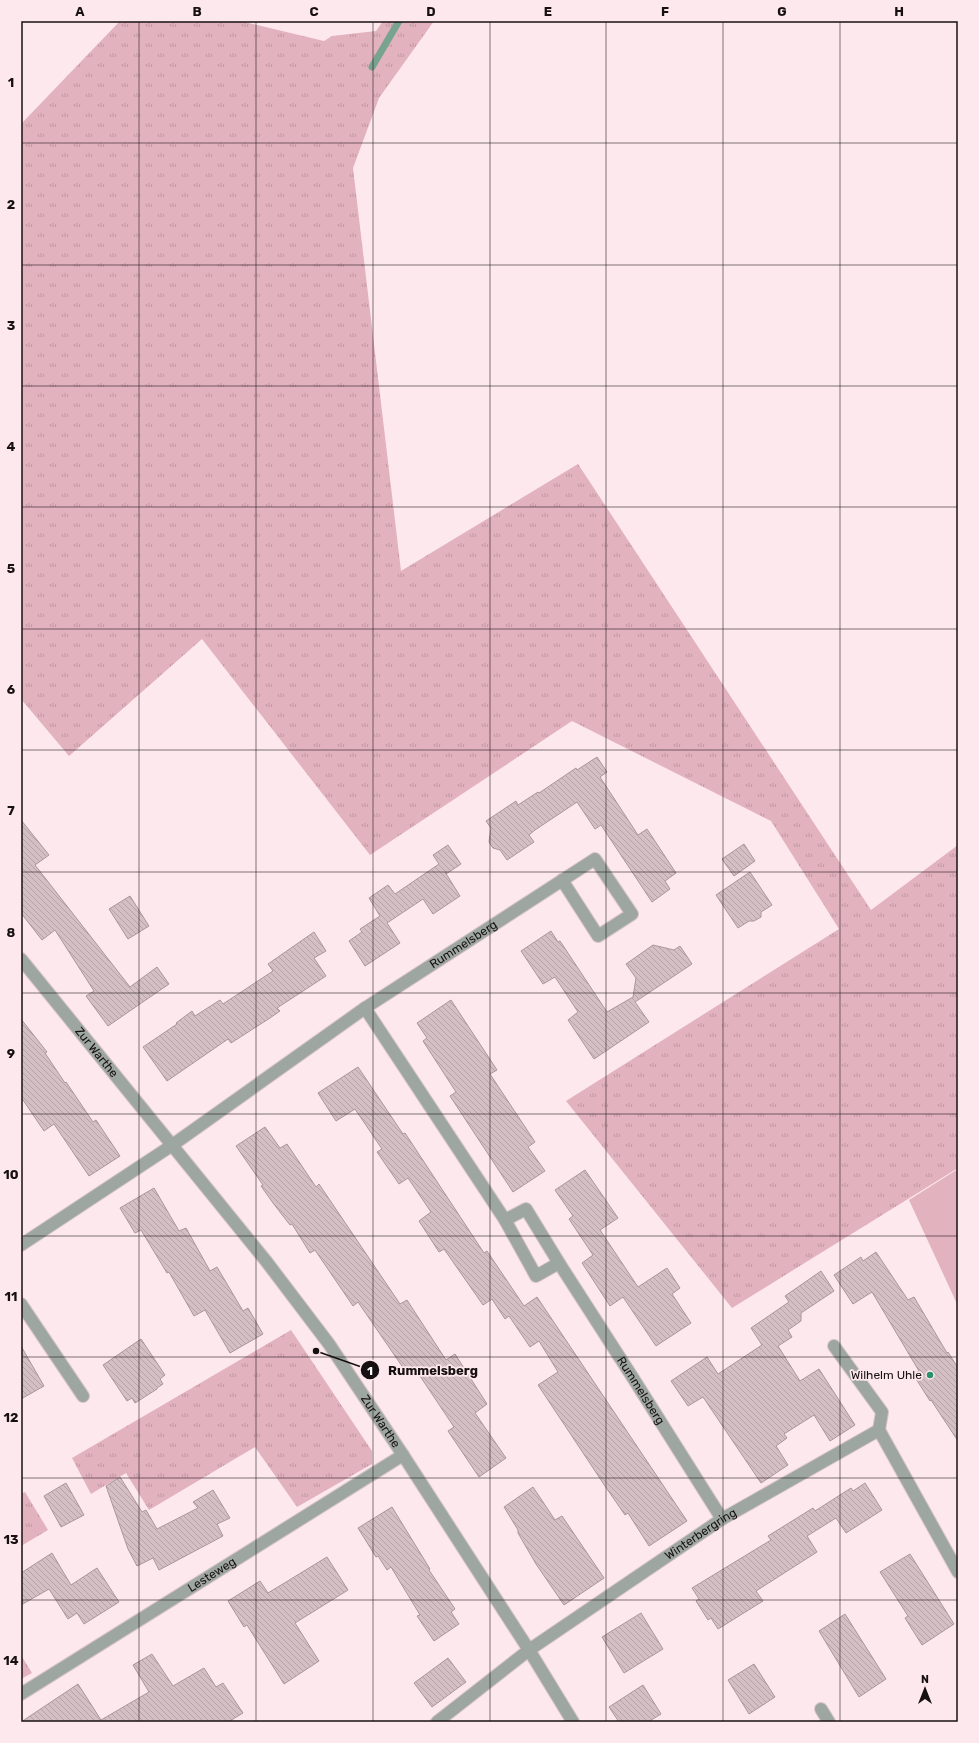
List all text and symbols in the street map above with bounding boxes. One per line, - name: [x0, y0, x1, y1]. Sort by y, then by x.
- text: A: [75, 4, 85, 19]
- text: B: [192, 4, 202, 19]
- text: C: [309, 4, 319, 19]
- text: D: [426, 4, 436, 19]
- text: E: [544, 4, 552, 19]
- text: F: [661, 4, 669, 19]
- text: G: [777, 4, 787, 19]
- text: H: [894, 4, 904, 19]
- text: 1: [8, 75, 14, 90]
- text: 2: [7, 197, 15, 212]
- text: 3: [7, 318, 16, 333]
- text: 4: [7, 439, 16, 454]
- text: 5: [7, 561, 15, 576]
- text: 6: [7, 682, 16, 697]
- text: 7: [7, 803, 15, 818]
- street label: Rummelsberg: [427, 917, 500, 971]
- text: 8: [7, 925, 16, 940]
- street label: Zur Warthe: [72, 1024, 121, 1080]
- text: 9: [7, 1046, 15, 1061]
- text: 10: [3, 1167, 19, 1182]
- text: 11: [5, 1289, 17, 1304]
- street label: Rummelsberg: [614, 1354, 668, 1427]
- callout: Rummelsberg: [360, 1358, 486, 1383]
- text: Rummelsberg: [388, 1363, 478, 1378]
- text: 1: [367, 1364, 373, 1378]
- place label: Wilhelm Uhle: [851, 1368, 922, 1382]
- marker: Wilhelm Uhle: [925, 1370, 935, 1380]
- street label: Zur Warthe: [358, 1392, 403, 1451]
- text: 12: [4, 1410, 18, 1425]
- street label: Winterbergring: [662, 1505, 739, 1563]
- text: 13: [3, 1532, 19, 1547]
- street label: Lesteweg: [185, 1554, 238, 1595]
- text: 14: [3, 1653, 19, 1668]
- north arrow: [905, 1669, 945, 1709]
- text: N: [921, 1673, 929, 1686]

